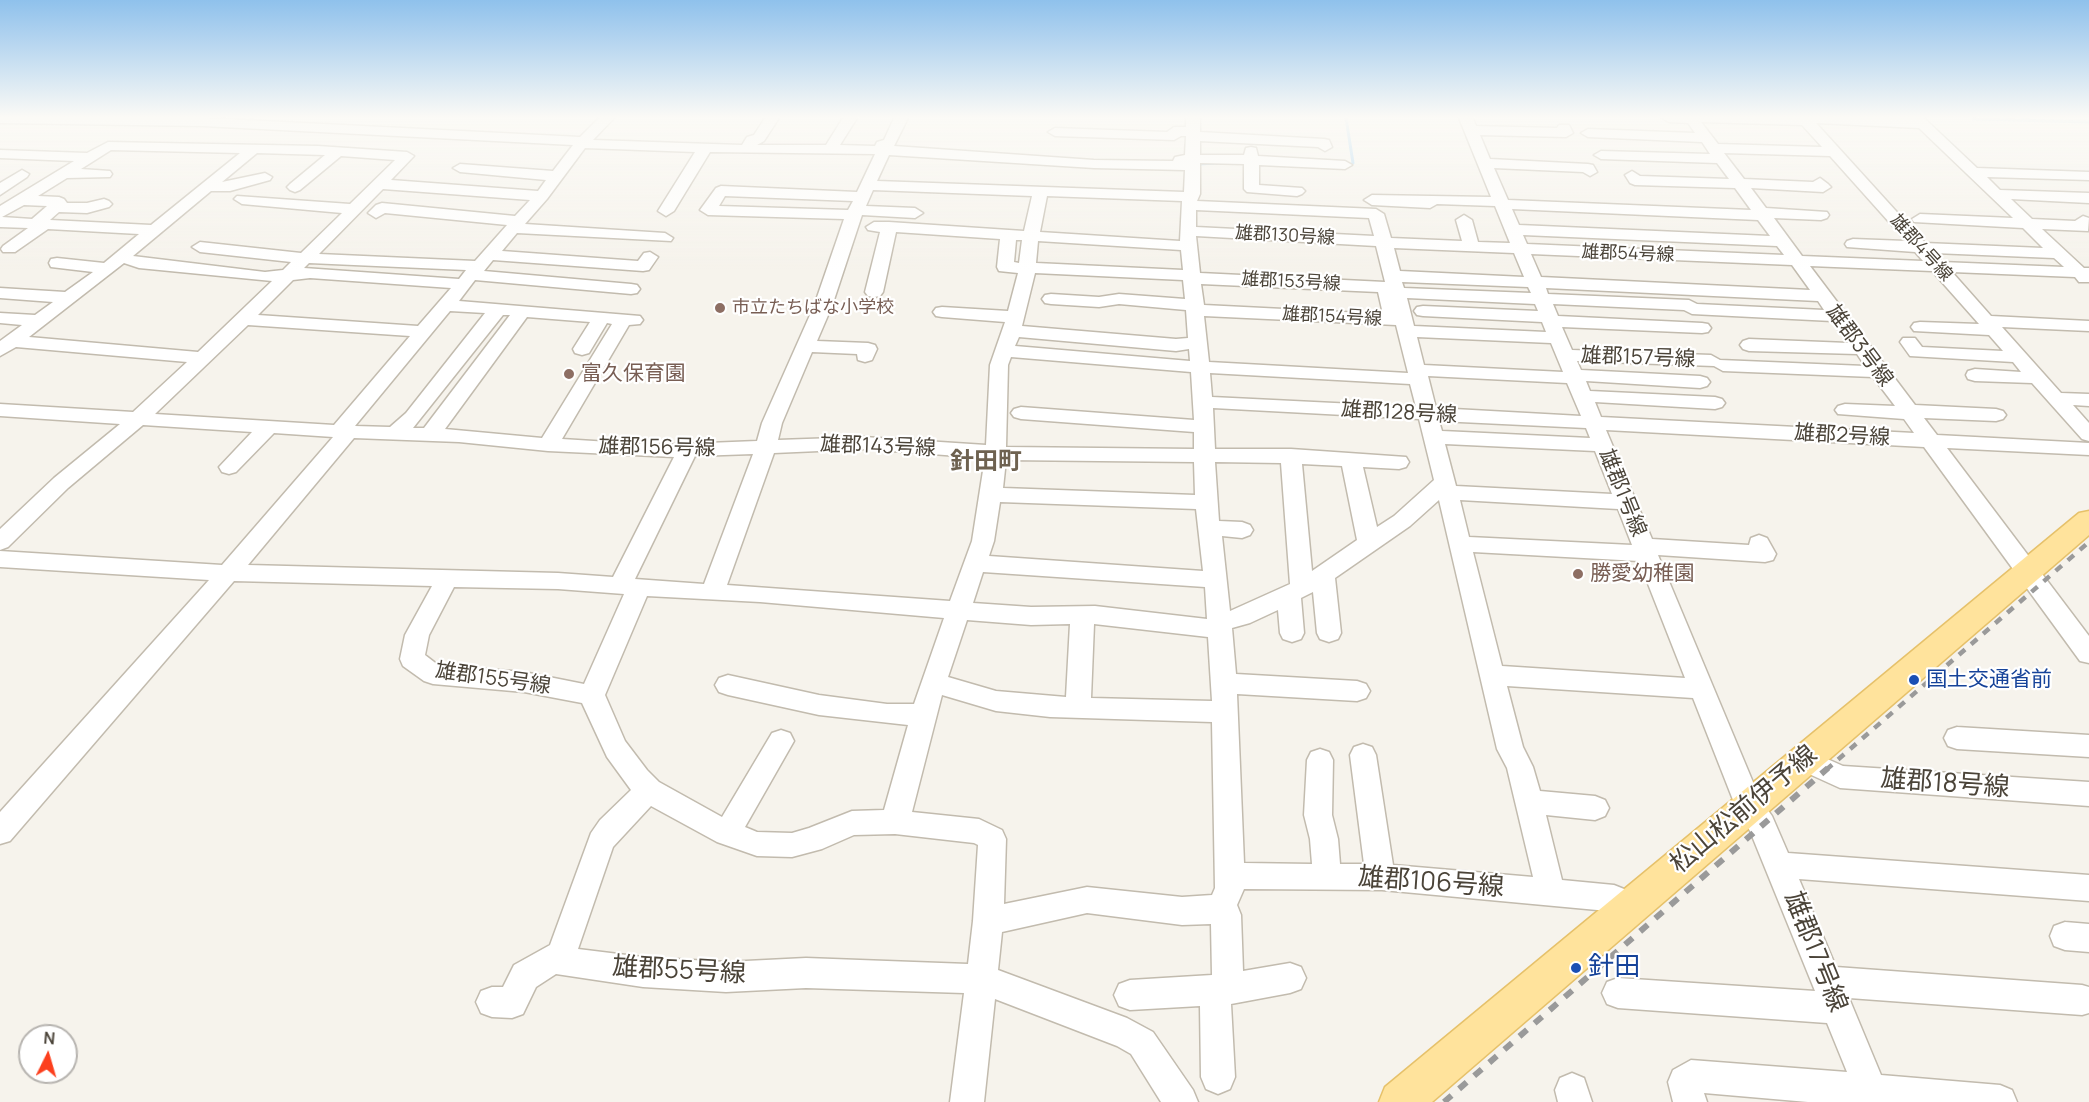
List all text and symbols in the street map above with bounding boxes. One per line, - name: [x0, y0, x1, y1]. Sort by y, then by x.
- street label: 雄郡4号線: [1885, 210, 1957, 286]
- street label: 雄郡130号線: [1235, 223, 1335, 249]
- street label: 雄郡54号線: [1581, 242, 1675, 266]
- street label: 雄郡153号線: [1241, 269, 1341, 295]
- place label: 市立たちばな小学校: [732, 297, 894, 319]
- street label: 雄郡3号線: [1820, 300, 1898, 392]
- marker: 市立たちばな小学校: [713, 301, 727, 315]
- street label: 雄郡154号線: [1281, 304, 1383, 330]
- street label: 雄郡157号線: [1580, 343, 1696, 373]
- place label: 富久保育園: [581, 361, 686, 387]
- marker: 富久保育園: [562, 367, 576, 381]
- street label: 雄郡128号線: [1340, 397, 1458, 429]
- street label: 雄郡2号線: [1793, 421, 1891, 451]
- street label: 雄郡143号線: [820, 432, 936, 462]
- street label: 雄郡156号線: [598, 434, 716, 462]
- street label: 雄郡1号線: [1593, 446, 1651, 540]
- district label: 針田町: [950, 448, 1022, 476]
- place label: 勝愛幼稚園: [1590, 561, 1695, 587]
- marker: 勝愛幼稚園: [1571, 567, 1585, 581]
- street label: 雄郡155号線: [434, 658, 552, 700]
- place label: 国土交通省前: [1926, 667, 2052, 693]
- marker: 国土交通省前: [1907, 673, 1921, 687]
- street label: 松山松前伊予線: [1664, 740, 1824, 880]
- street label: 雄郡18号線: [1879, 764, 2011, 804]
- street label: 雄郡106号線: [1357, 862, 1505, 904]
- street label: 雄郡17号線: [1777, 887, 1853, 1017]
- street label: 雄郡55号線: [611, 952, 747, 990]
- place label: 針田: [1588, 952, 1640, 984]
- marker: 針田: [1569, 961, 1583, 975]
- north arrow: [18, 1024, 78, 1084]
- text: N: [43, 1027, 56, 1050]

